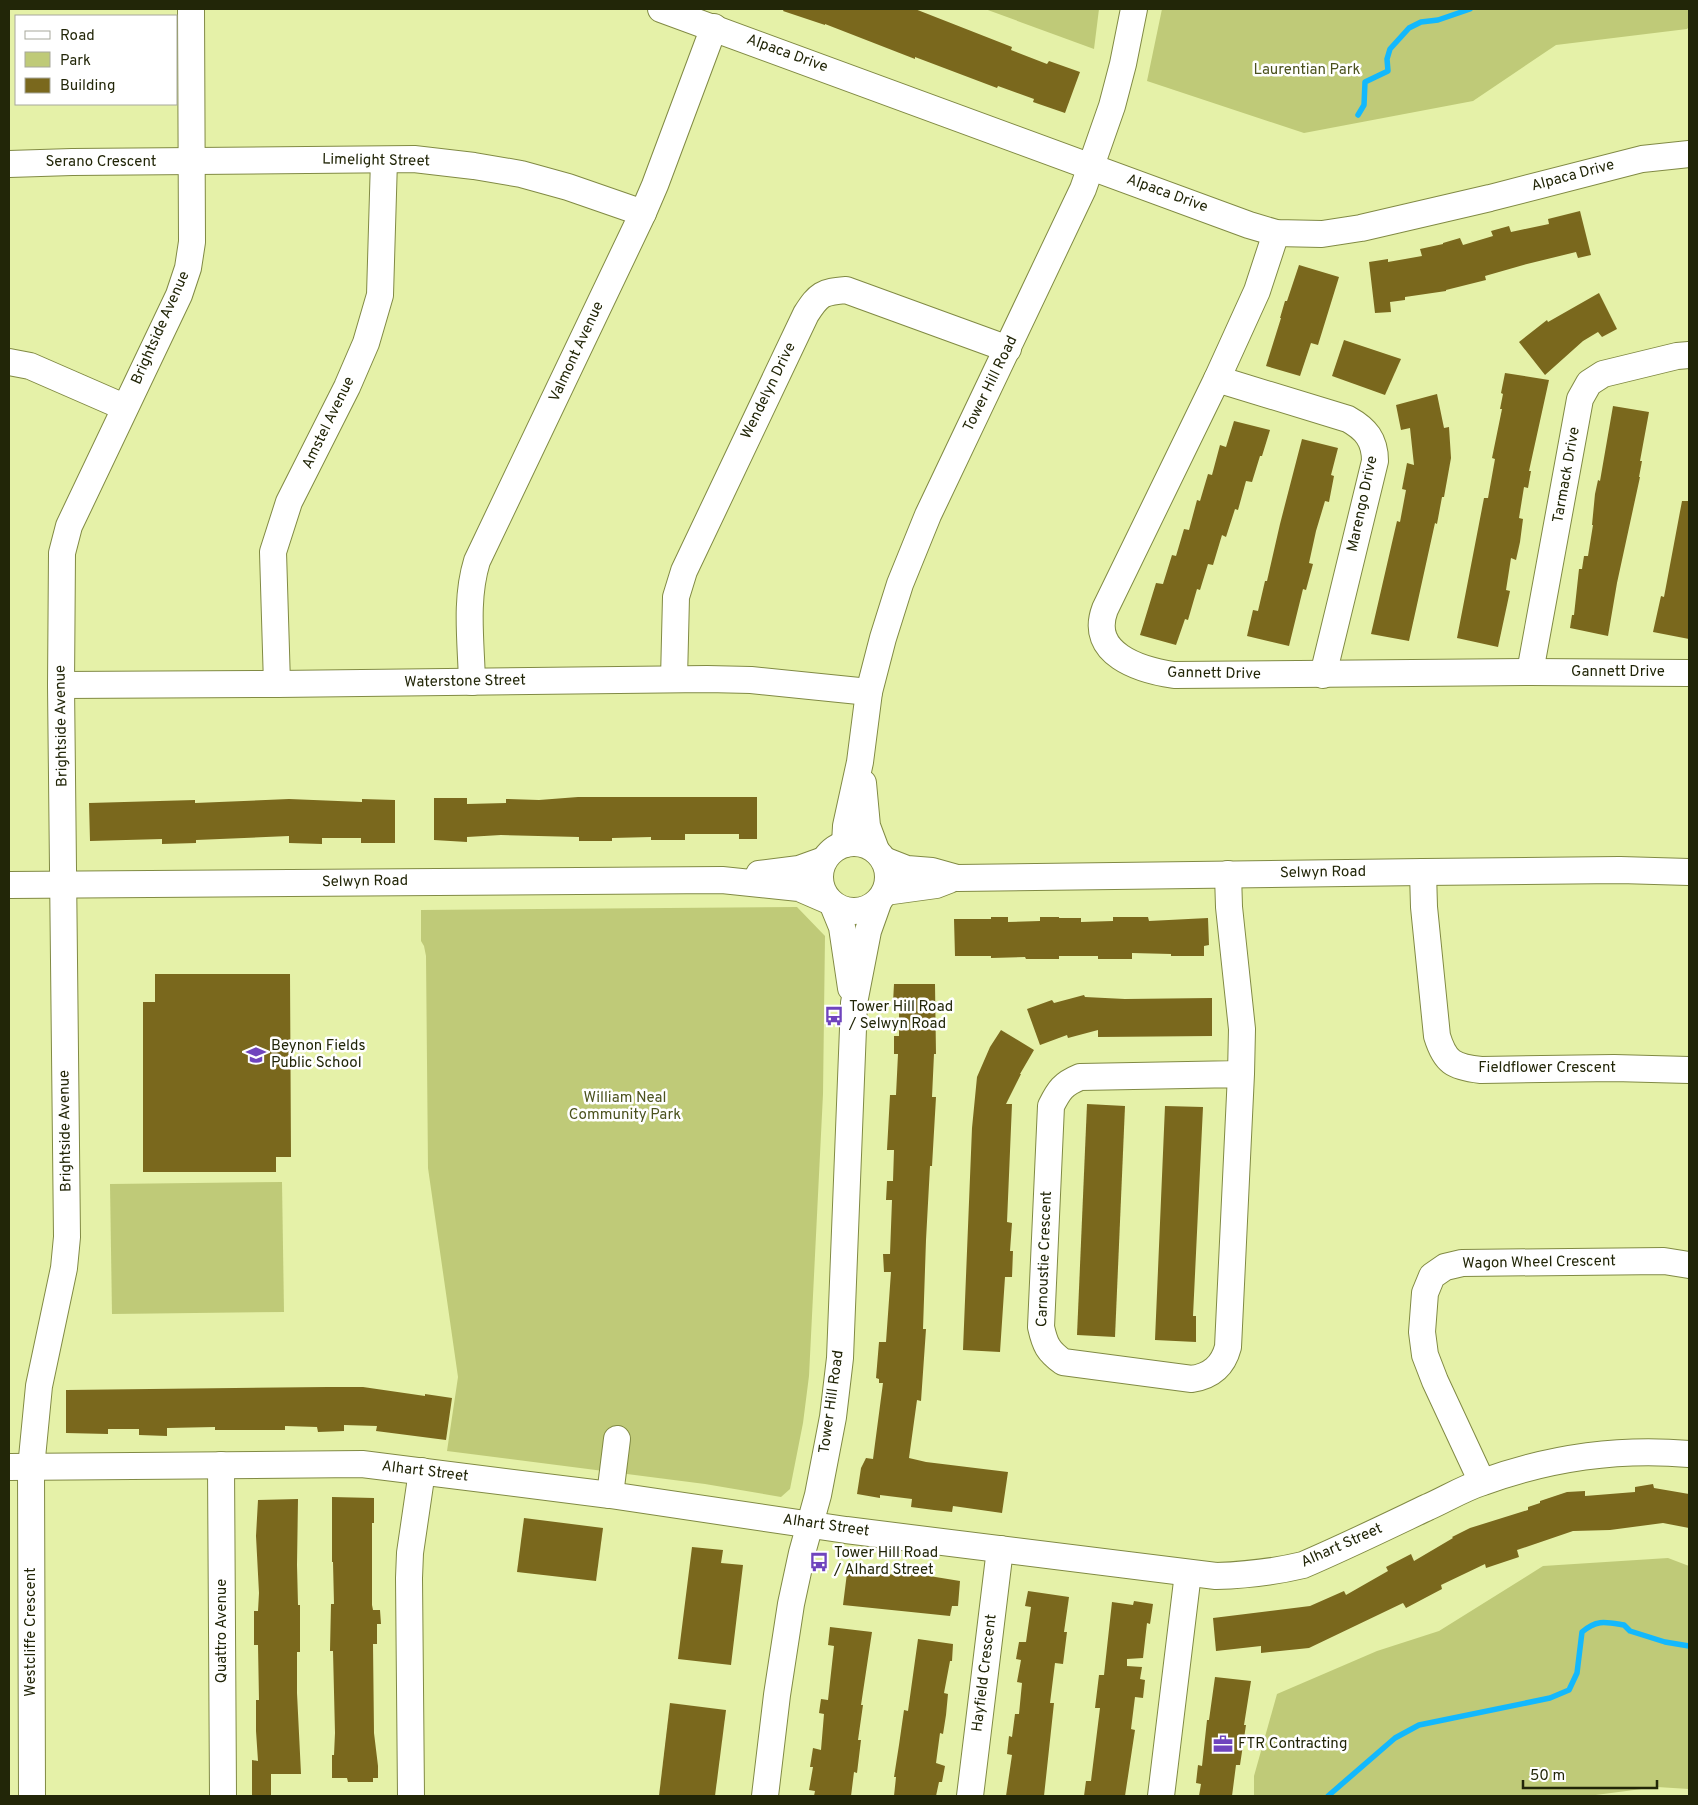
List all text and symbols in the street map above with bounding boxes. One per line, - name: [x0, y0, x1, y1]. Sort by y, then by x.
- legend: [15, 15, 178, 105]
- text: Road: [60, 27, 95, 46]
- street label: Alpaca Drive: [744, 30, 830, 78]
- text: Park: [60, 52, 91, 71]
- park label: Laurentian Park: [1254, 61, 1360, 80]
- text: Building: [60, 77, 115, 96]
- street label: Limelight Street: [322, 151, 430, 171]
- street label: Serano Crescent: [46, 153, 156, 172]
- street label: Alpaca Drive: [1529, 156, 1617, 196]
- street label: Alpaca Drive: [1124, 170, 1210, 218]
- street label: Brightside Avenue: [128, 268, 194, 388]
- street label: Valmont Avenue: [545, 299, 609, 405]
- street label: Tower Hill Road: [960, 333, 1022, 435]
- street label: Wendelyn Drive: [737, 340, 801, 442]
- street label: Amstel Avenue: [298, 374, 360, 472]
- street label: Tarmack Drive: [1549, 426, 1585, 524]
- street label: Marengo Drive: [1344, 454, 1382, 554]
- street label: Gannett Drive: [1571, 663, 1665, 682]
- street label: Gannett Drive: [1167, 664, 1261, 684]
- street label: Brightside Avenue: [51, 665, 73, 787]
- street label: Waterstone Street: [404, 671, 526, 693]
- street label: Selwyn Road: [1280, 863, 1366, 883]
- street label: Selwyn Road: [322, 872, 408, 892]
- place label: Tower Hill Road / Selwyn Road: [848, 998, 953, 1034]
- bus stop icon: Tower Hill Road / Selwyn Road: [823, 1005, 845, 1027]
- place label: Beynon Fields Public School: [271, 1037, 365, 1073]
- school or university icon: Beynon Fields Public School: [245, 1044, 267, 1066]
- street label: Fieldflower Crescent: [1478, 1059, 1616, 1078]
- street label: Brightside Avenue: [55, 1070, 77, 1192]
- park label: William Neal Community Park: [569, 1089, 681, 1125]
- street label: Carnoustie Crescent: [1033, 1191, 1057, 1327]
- street label: Wagon Wheel Crescent: [1462, 1252, 1616, 1274]
- street label: Tower Hill Road: [815, 1349, 849, 1455]
- street label: Alhart Street: [381, 1457, 469, 1487]
- street label: Alhart Street: [781, 1511, 871, 1541]
- street label: Alhart Street: [1298, 1520, 1386, 1572]
- place label: Tower Hill Road / Alhard Street: [833, 1544, 938, 1580]
- bus stop icon: Tower Hill Road / Alhard Street: [808, 1551, 830, 1573]
- street label: Westcliffe Crescent: [22, 1567, 41, 1697]
- street label: Quattro Avenue: [213, 1579, 232, 1683]
- street label: Hayfield Crescent: [968, 1613, 1002, 1733]
- office icon: FTR Contracting: [1212, 1733, 1234, 1755]
- place label: FTR Contracting: [1238, 1735, 1347, 1754]
- scale bar: [1523, 1758, 1657, 1790]
- text: 50 m: [1530, 1767, 1565, 1786]

